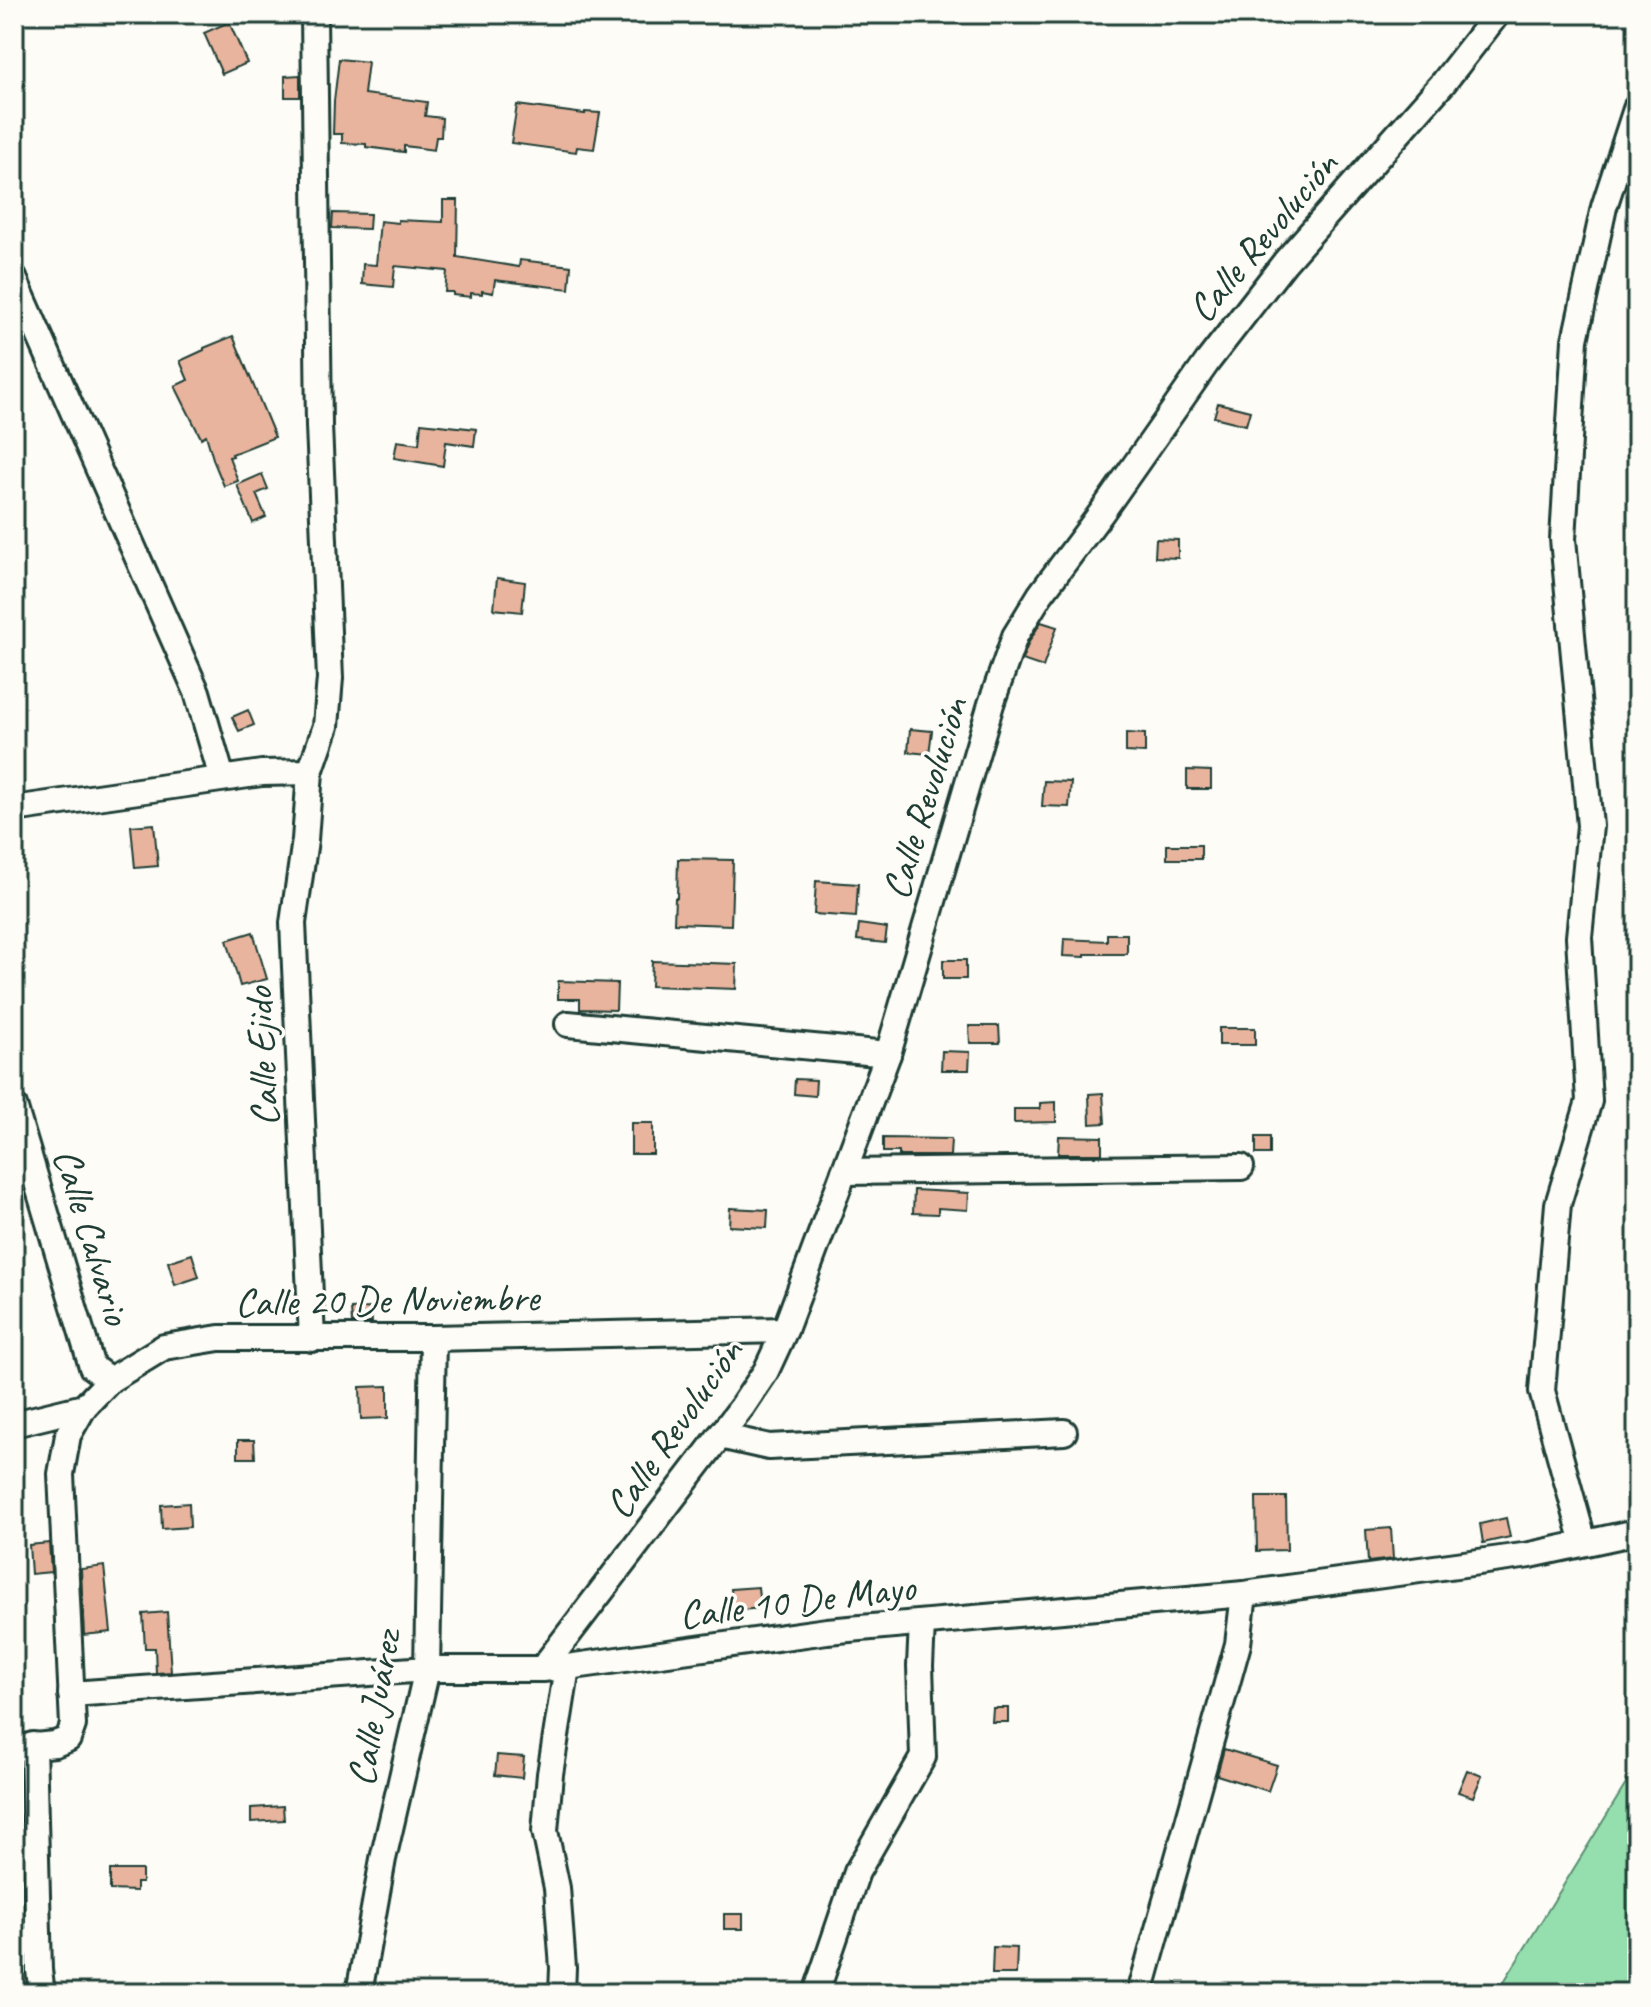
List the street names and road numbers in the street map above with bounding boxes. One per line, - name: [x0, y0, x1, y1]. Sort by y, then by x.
- street label: Calle Revolución: [1177, 140, 1349, 332]
- street label: Calle Revolución: [871, 691, 980, 905]
- street label: Calle Ejido: [233, 984, 291, 1128]
- street label: Calle Calvario: [42, 1142, 143, 1332]
- street label: Calle 20 De Noviembre: [235, 1272, 543, 1328]
- street label: Calle Revolución: [594, 1328, 755, 1528]
- street label: Calle 10 De Mayo: [676, 1562, 920, 1640]
- street label: Calle Juárez: [336, 1623, 413, 1790]

